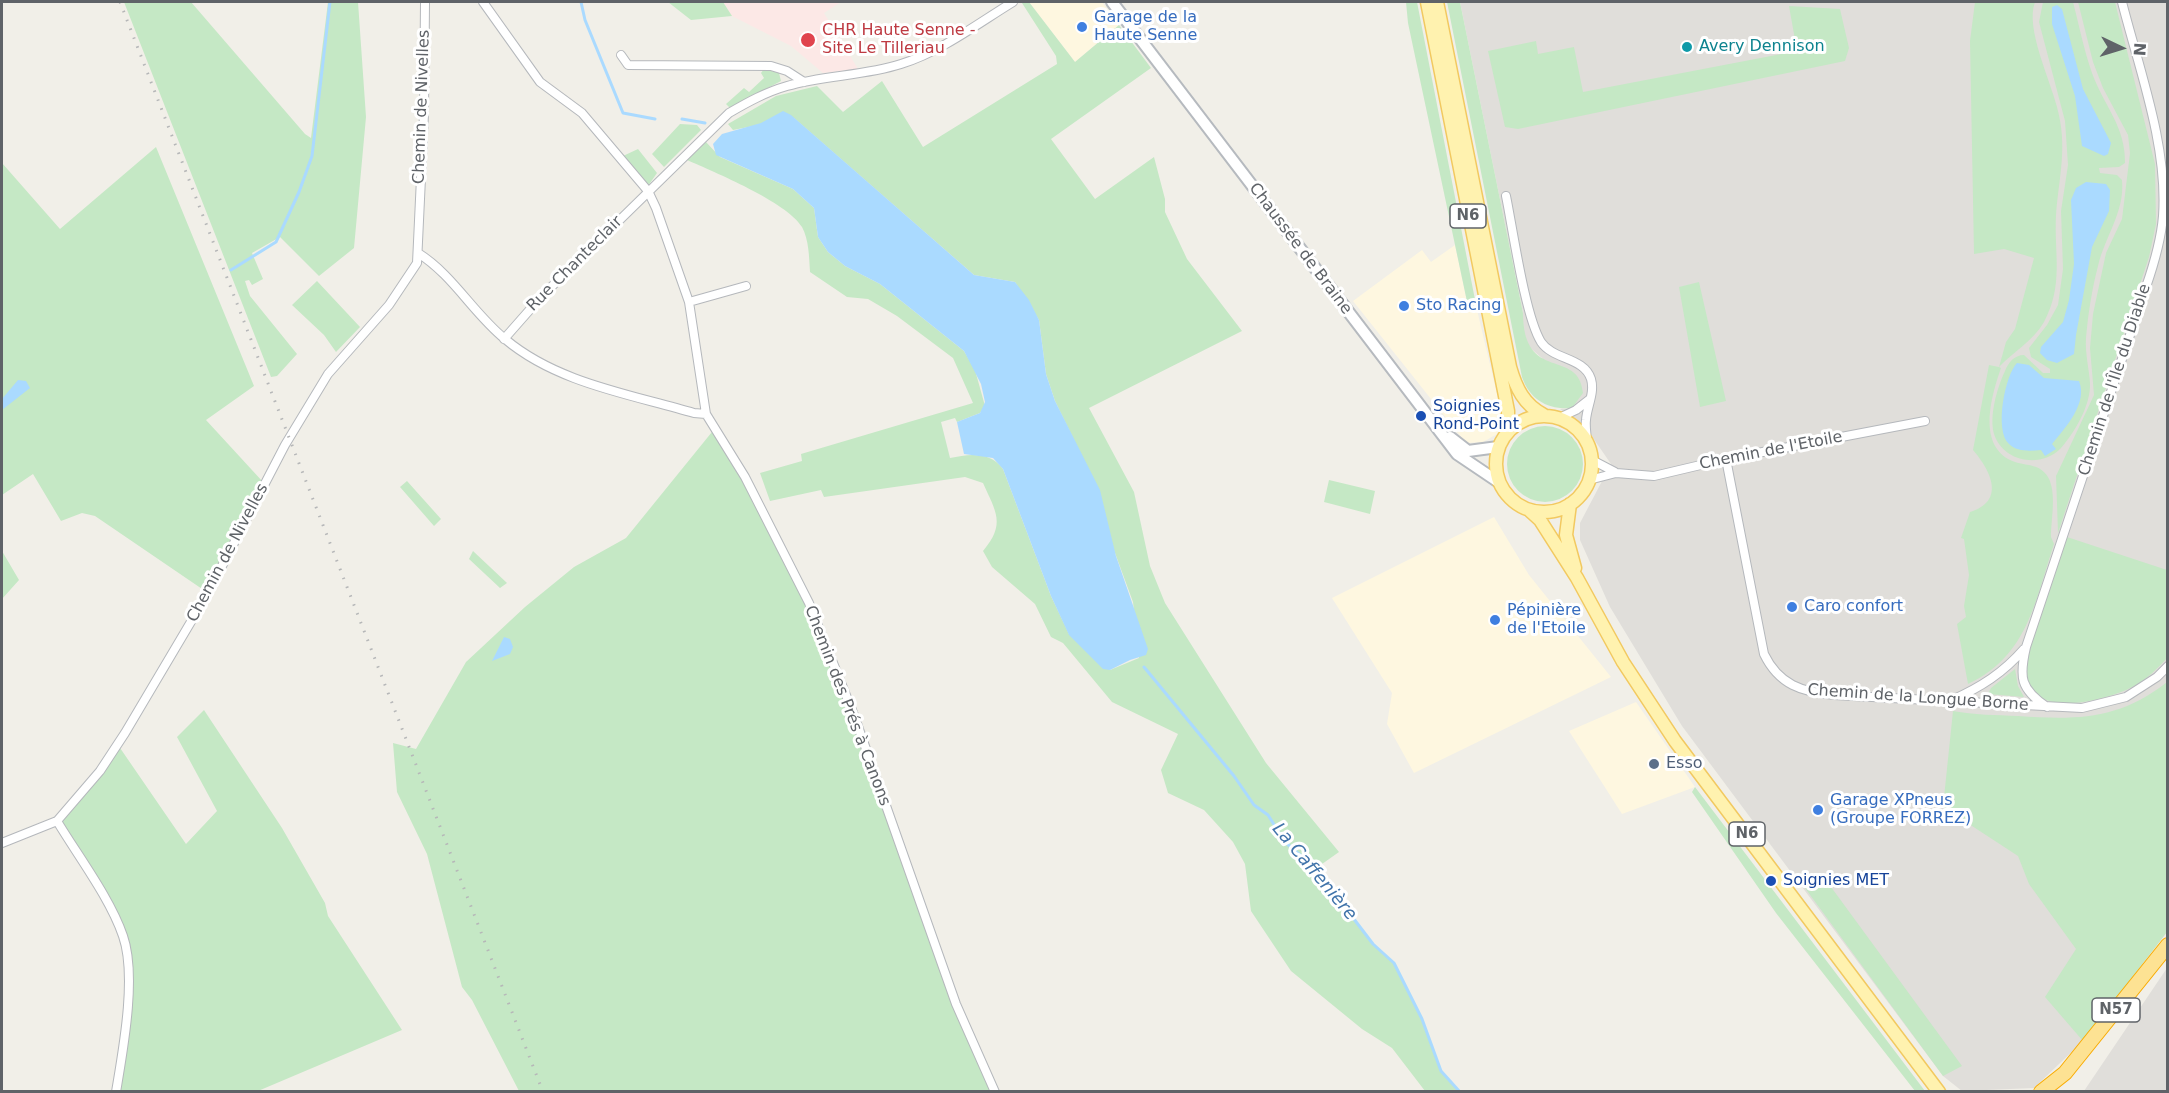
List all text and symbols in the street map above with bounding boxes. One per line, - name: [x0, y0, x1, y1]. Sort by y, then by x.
- place label: Garage de la Haute Senne: [1094, 8, 1197, 46]
- north arrow: [2091, 18, 2151, 78]
- marker: Garage de la Haute Senne: [1075, 20, 1089, 34]
- place label: CHR Haute Senne - Site Le Tilleriau: [822, 21, 976, 59]
- street label: Chemin de Nivelles: [410, 30, 434, 184]
- marker: CHR Haute Senne - Site Le Tilleriau: [799, 31, 817, 49]
- place label: Avery Dennison: [1699, 37, 1825, 57]
- marker: Avery Dennison: [1680, 40, 1694, 54]
- text: N: [2130, 42, 2149, 57]
- street label: Chaussée de Braine: [1244, 180, 1356, 318]
- road number: N6: [1450, 204, 1486, 228]
- street label: Rue Chanteclair: [523, 212, 627, 316]
- street label: Chemin de l'Île du Diable: [2075, 282, 2155, 478]
- place label: Sto Racing: [1416, 296, 1501, 316]
- marker: Sto Racing: [1397, 299, 1411, 313]
- place label: Soignies Rond-Point: [1433, 397, 1519, 435]
- marker: Soignies Rond-Point: [1414, 409, 1428, 423]
- street label: Chemin de l'Etoile: [1698, 428, 1844, 474]
- street label: Chemin de Nivelles: [183, 480, 273, 626]
- place label: Caro confort: [1804, 597, 1903, 617]
- marker: Caro confort: [1785, 600, 1799, 614]
- place label: Pépinière de l'Etoile: [1507, 601, 1586, 639]
- street label: Chemin des Prés à Canons: [800, 603, 894, 809]
- marker: Pépinière de l'Etoile: [1488, 613, 1502, 627]
- street label: Chemin de la Longue Borne: [1807, 681, 2029, 715]
- place label: Esso: [1666, 754, 1703, 774]
- marker: Esso: [1647, 757, 1661, 771]
- place label: Garage XPneus (Groupe FORREZ): [1830, 791, 1971, 829]
- marker: Garage XPneus (Groupe FORREZ): [1811, 803, 1825, 817]
- water label: La Caffenière: [1267, 819, 1361, 925]
- road number: N6: [1729, 822, 1765, 846]
- place label: Soignies MET: [1783, 871, 1889, 891]
- marker: Soignies MET: [1764, 874, 1778, 888]
- road number: N57: [2092, 998, 2140, 1022]

